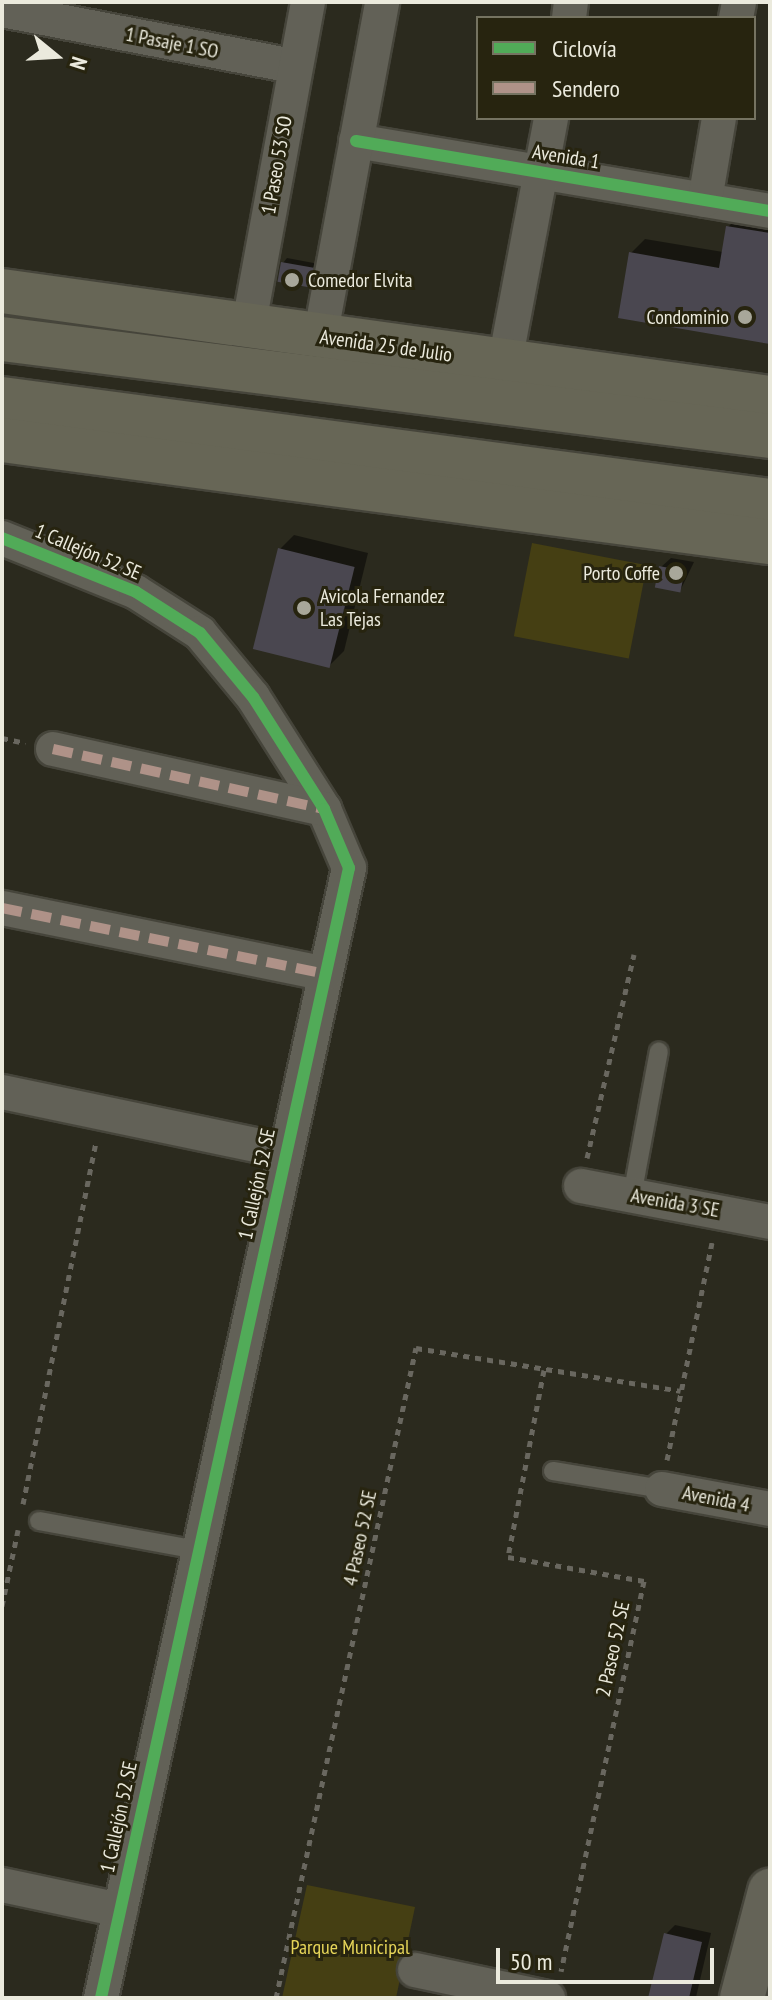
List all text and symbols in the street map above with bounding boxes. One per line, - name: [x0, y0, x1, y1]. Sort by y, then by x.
- north arrow: [16, 16, 96, 96]
- legend: [476, 16, 756, 120]
- street label: 1 Pasaje 1 SO: [124, 22, 220, 64]
- text: Ciclovía: [552, 33, 617, 64]
- text: N: [64, 53, 94, 73]
- text: Sendero: [552, 73, 620, 104]
- street label: 1 Paseo 53 SO: [257, 114, 297, 216]
- street label: Avenida 1: [531, 140, 601, 174]
- place label: Comedor Elvita: [308, 268, 412, 292]
- marker: Comedor Elvita: [283, 271, 301, 289]
- place label: Condominio: [647, 305, 729, 329]
- marker: Condominio: [736, 308, 754, 326]
- street label: Avenida 25 de Julio: [318, 325, 454, 367]
- street label: 1 Callejón 52 SE: [31, 519, 145, 585]
- place label: Porto Coffe: [583, 561, 660, 585]
- marker: Porto Coffe: [667, 564, 685, 582]
- place label: Avicola Fernandez Las Tejas: [320, 584, 445, 631]
- marker: Avicola Fernandez Las Tejas: [295, 599, 313, 617]
- street label: 1 Callejón 52 SE: [234, 1126, 280, 1242]
- street label: Avenida 3 SE: [629, 1183, 721, 1223]
- street label: Avenida 4: [680, 1481, 752, 1517]
- street label: 4 Paseo 52 SE: [338, 1488, 382, 1588]
- street label: 2 Paseo 52 SE: [591, 1599, 635, 1699]
- street label: 1 Callejón 52 SE: [96, 1759, 142, 1875]
- scale bar: [500, 1932, 718, 1982]
- park label: Parque Municipal: [290, 1935, 410, 1959]
- text: 50 m: [510, 1946, 552, 1977]

